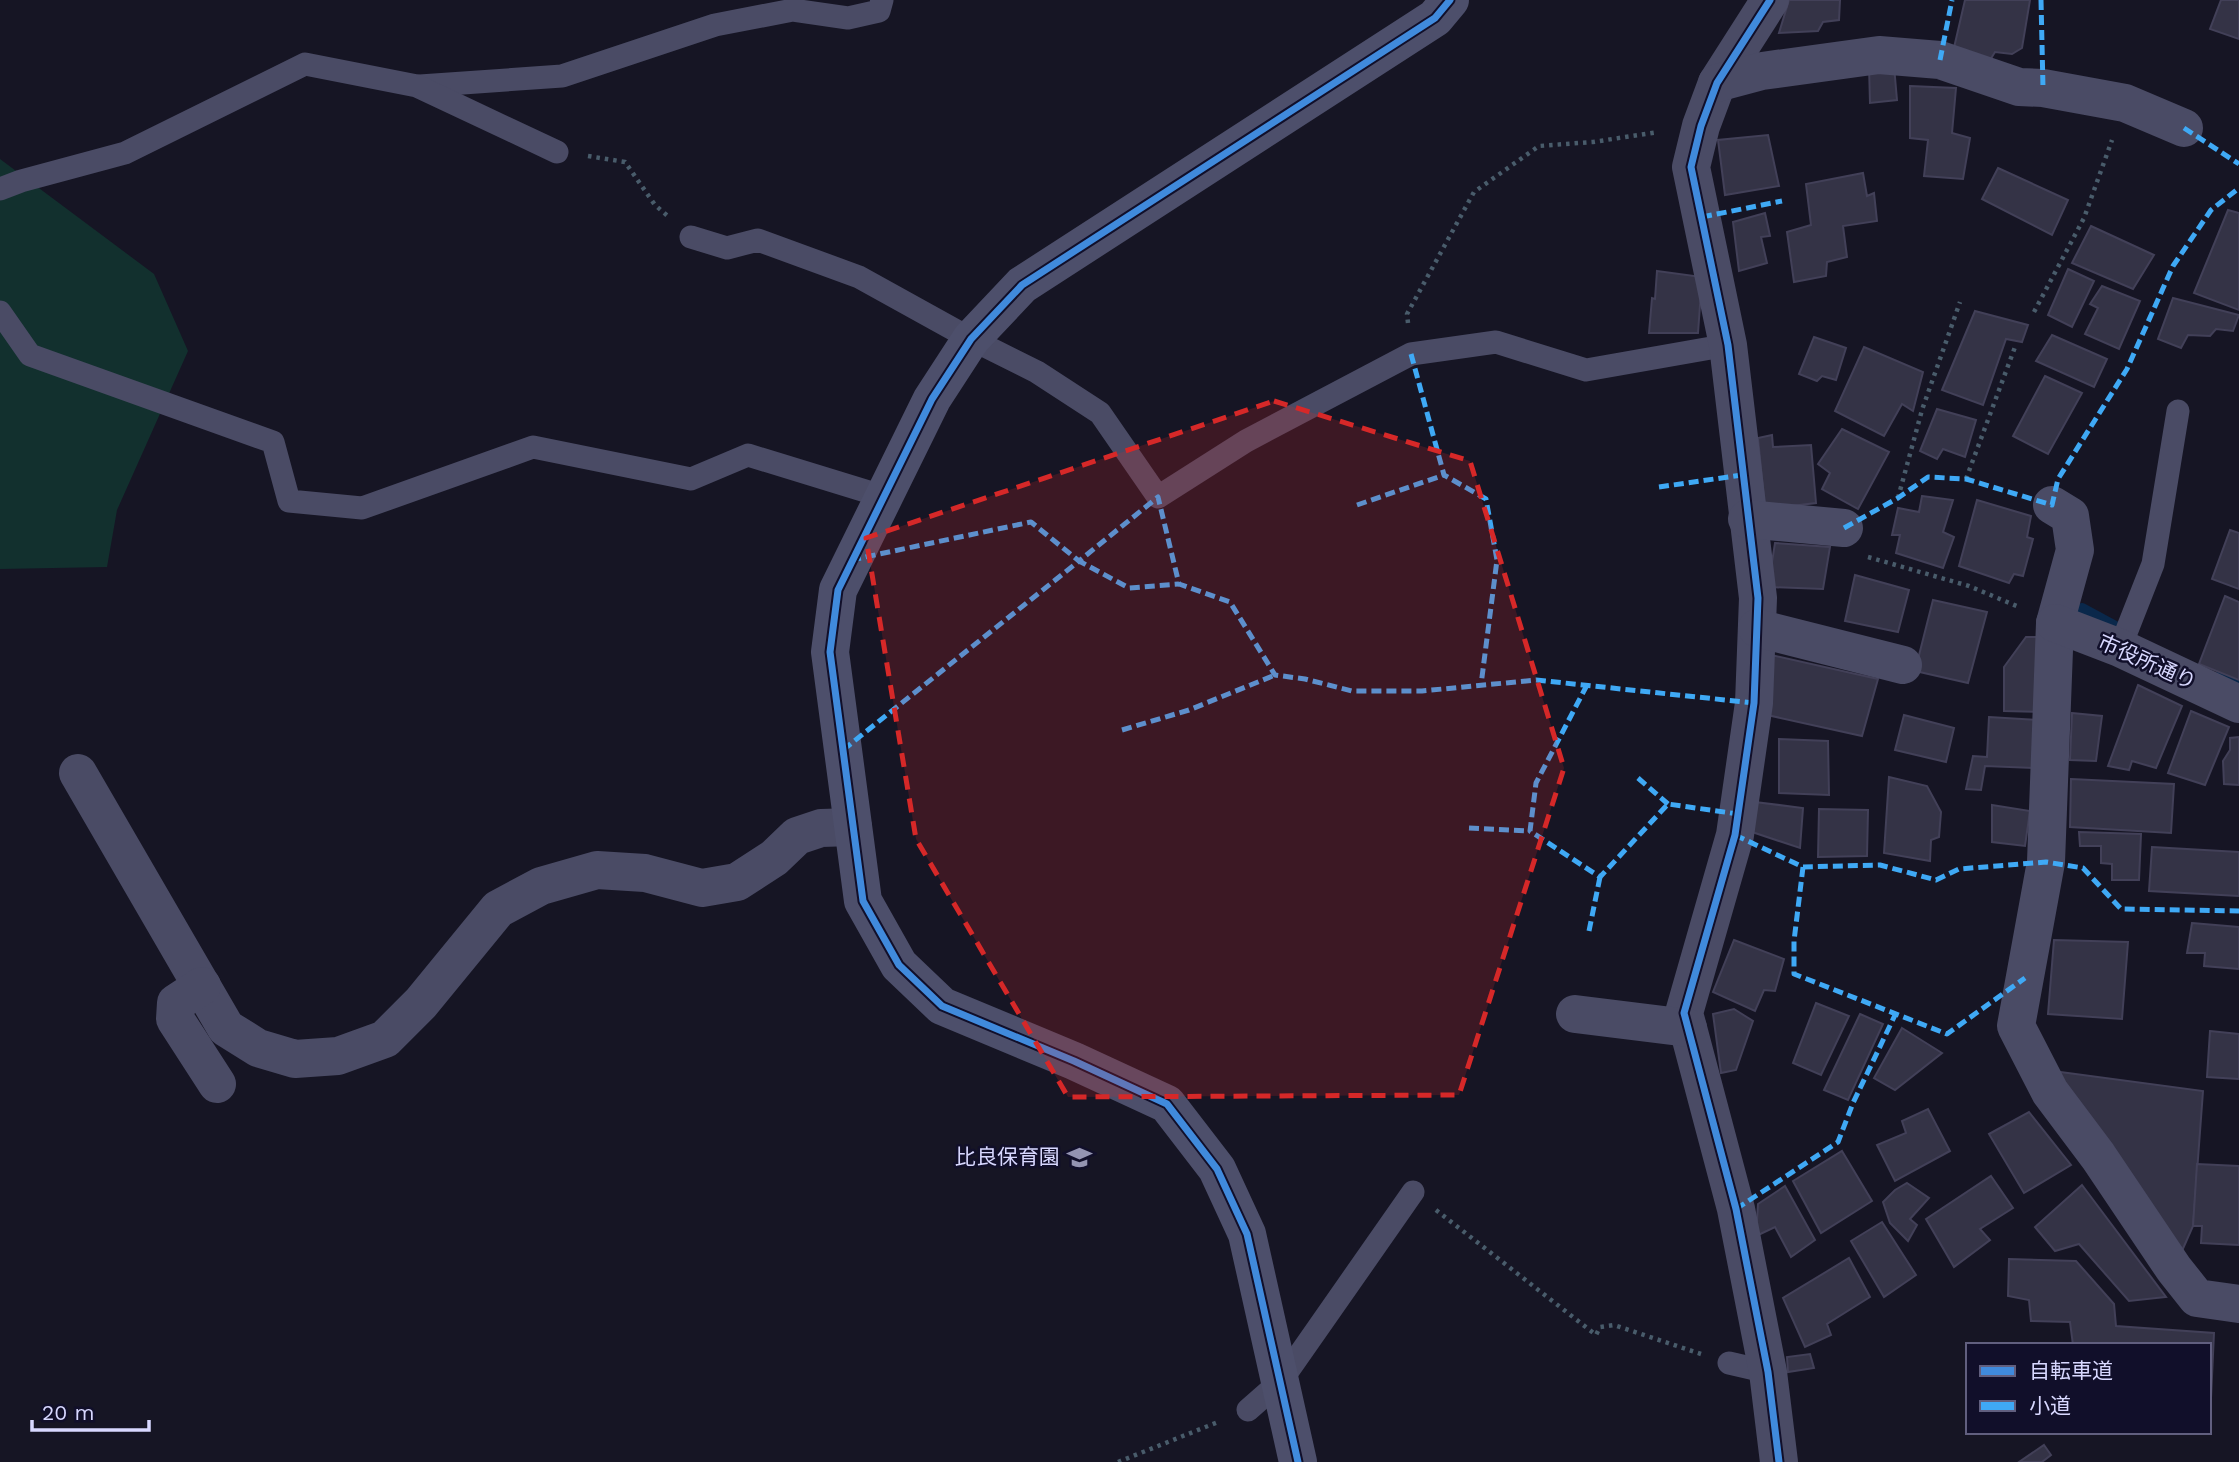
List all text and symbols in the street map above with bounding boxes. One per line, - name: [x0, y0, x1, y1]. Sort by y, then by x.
- street label: 市役所通り: [2094, 629, 2200, 694]
- school or university icon: 比良保育園: [1066, 1143, 1094, 1171]
- place label: 比良保育園: [955, 1144, 1060, 1169]
- legend: [1966, 1343, 2211, 1434]
- text: 自転車道: [2029, 1358, 2113, 1383]
- scale bar: [32, 1388, 149, 1432]
- text: 小道: [2029, 1393, 2071, 1418]
- text: 20 m: [42, 1400, 94, 1425]

